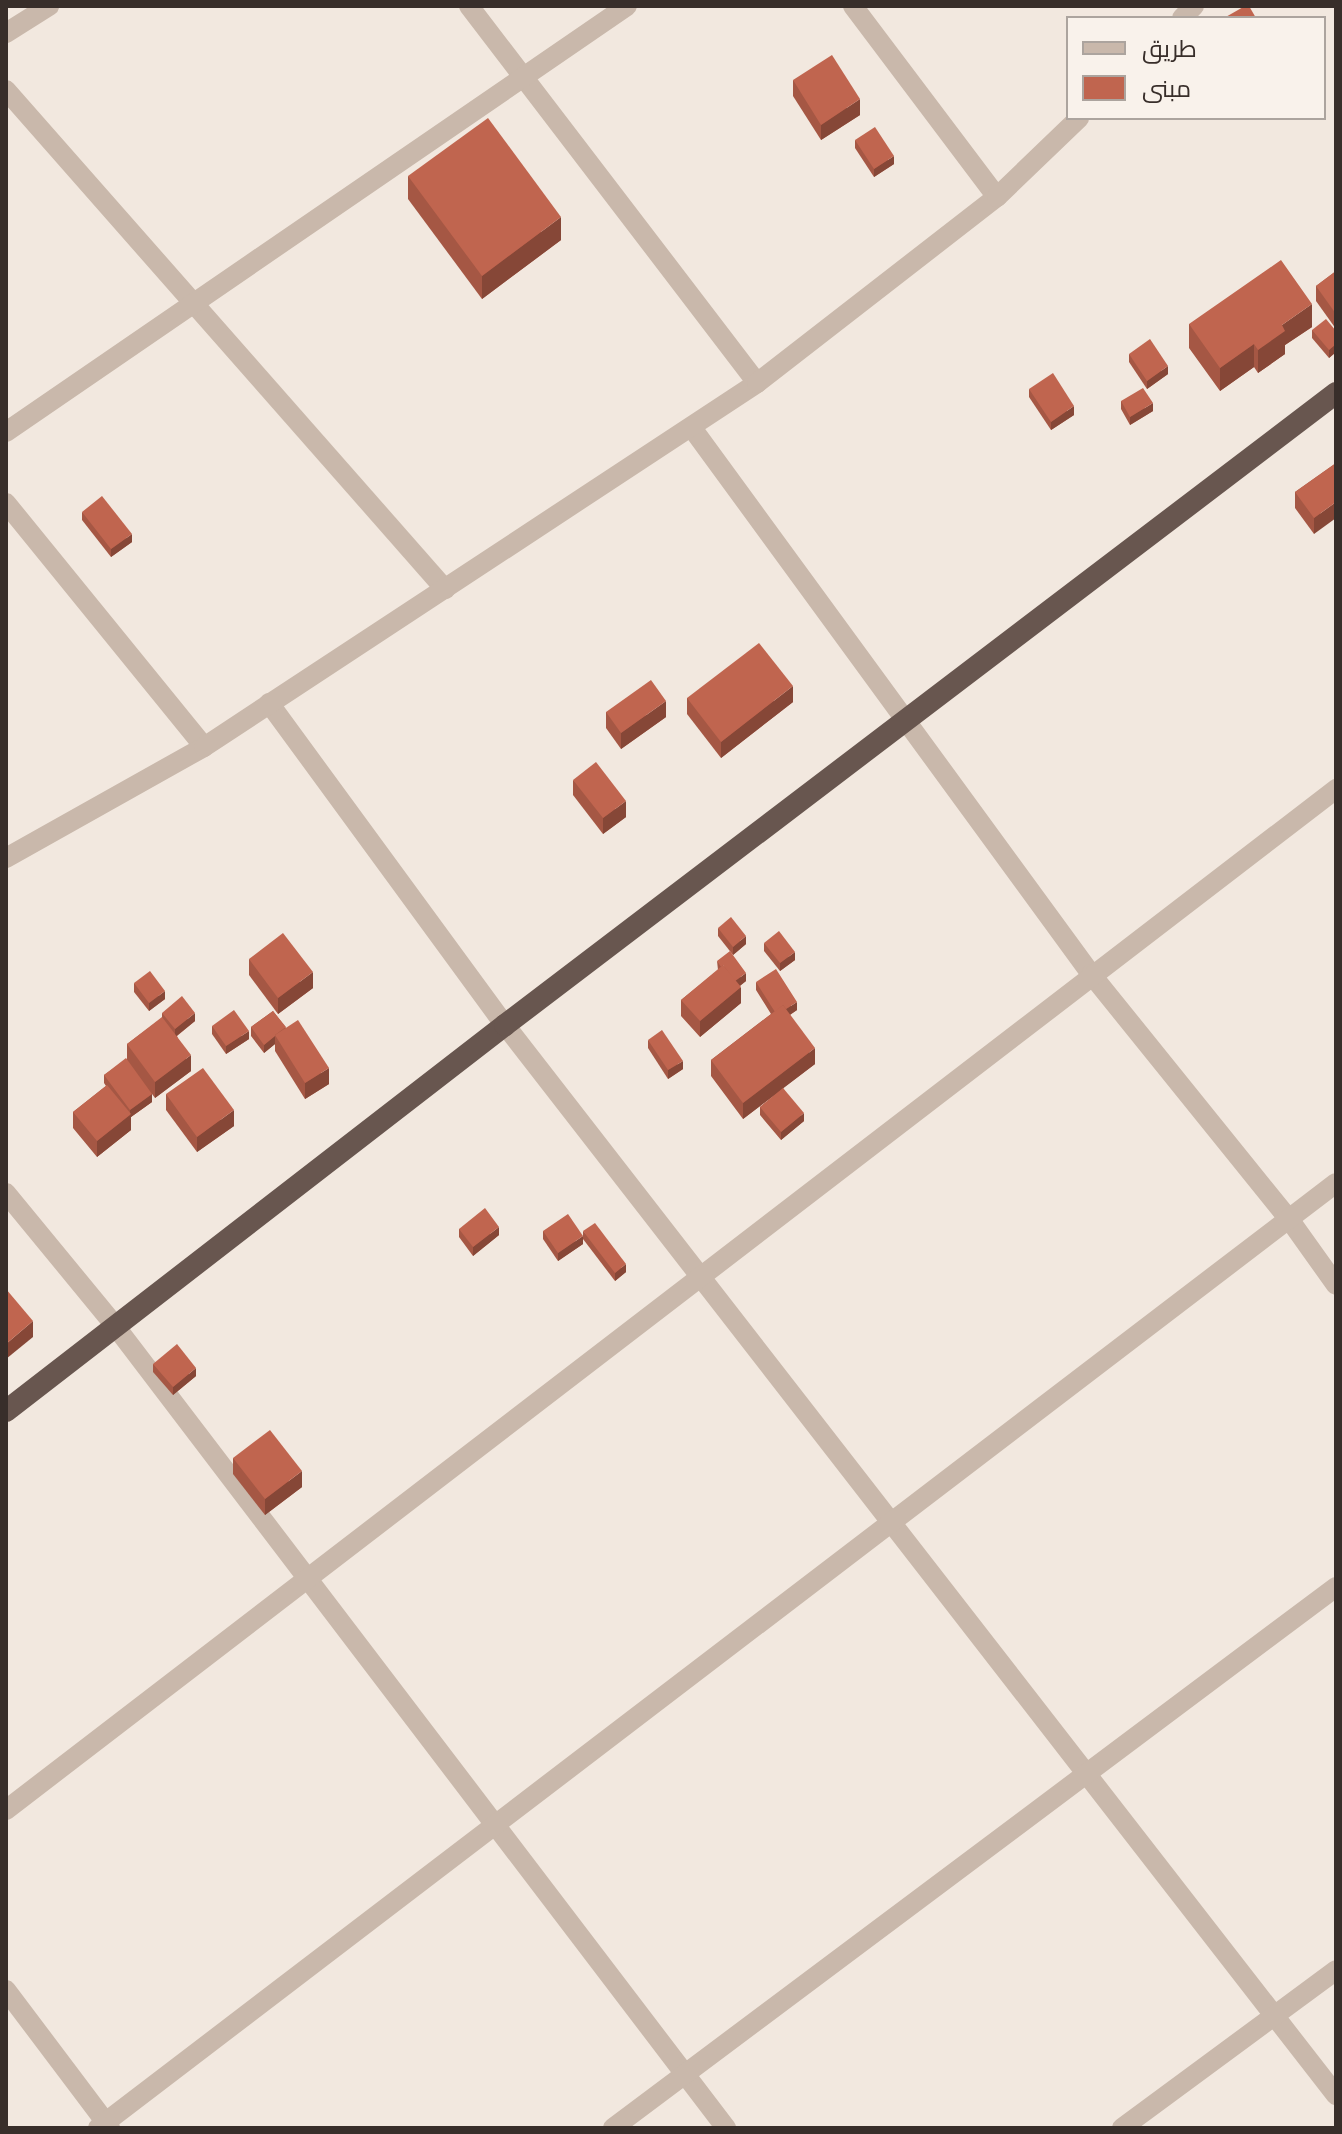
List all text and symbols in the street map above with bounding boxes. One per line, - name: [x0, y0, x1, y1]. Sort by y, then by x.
- legend: [1066, 16, 1326, 120]
- text: طريق: [1142, 34, 1197, 64]
- text: مبنى: [1142, 74, 1191, 104]

